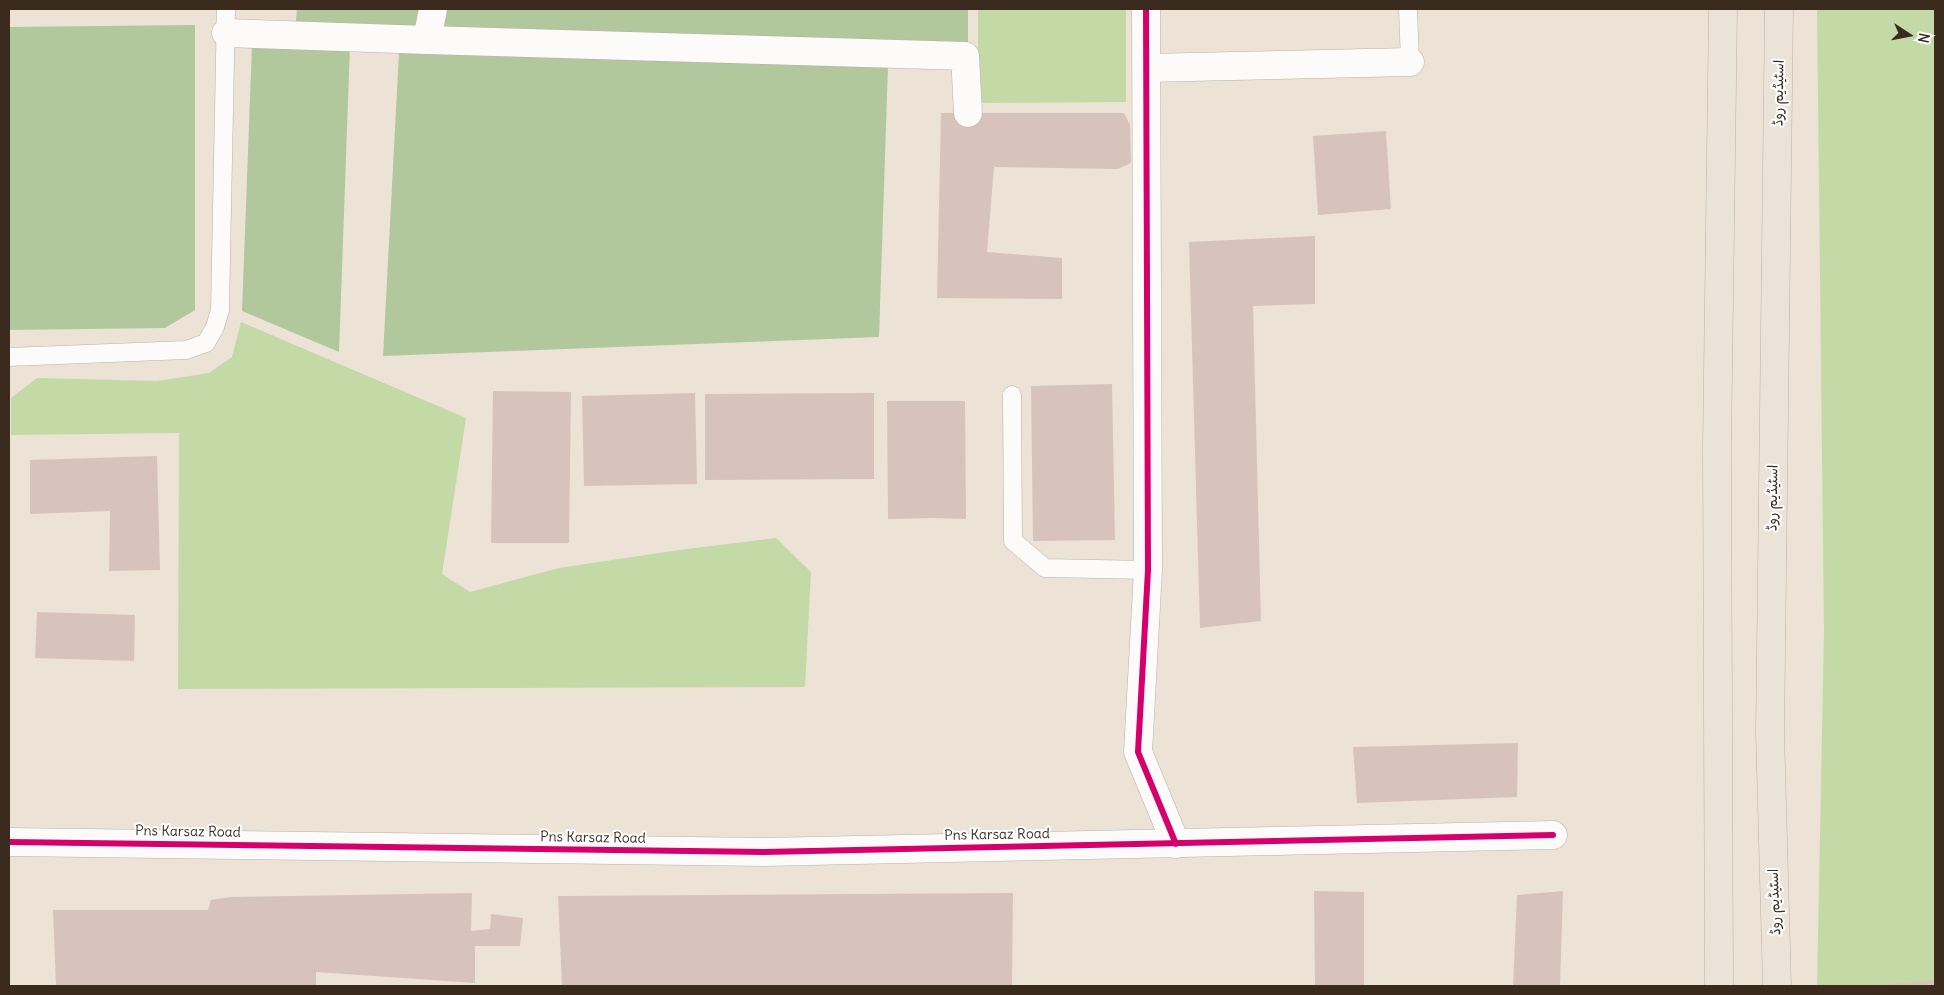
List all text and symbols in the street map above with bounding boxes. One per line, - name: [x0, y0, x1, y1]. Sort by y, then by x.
- north arrow: [1884, 10, 1934, 60]
- text: N: [1914, 31, 1933, 44]
- street label: اسٹیڈیم روڈ: [1770, 60, 1788, 126]
- street label: اسٹیڈیم روڈ: [1764, 465, 1782, 531]
- street label: Pns Karsaz Road: [135, 823, 241, 841]
- street label: Pns Karsaz Road: [944, 826, 1050, 844]
- street label: Pns Karsaz Road: [540, 829, 646, 847]
- street label: اسٹیڈیم روڈ: [1765, 868, 1785, 936]

